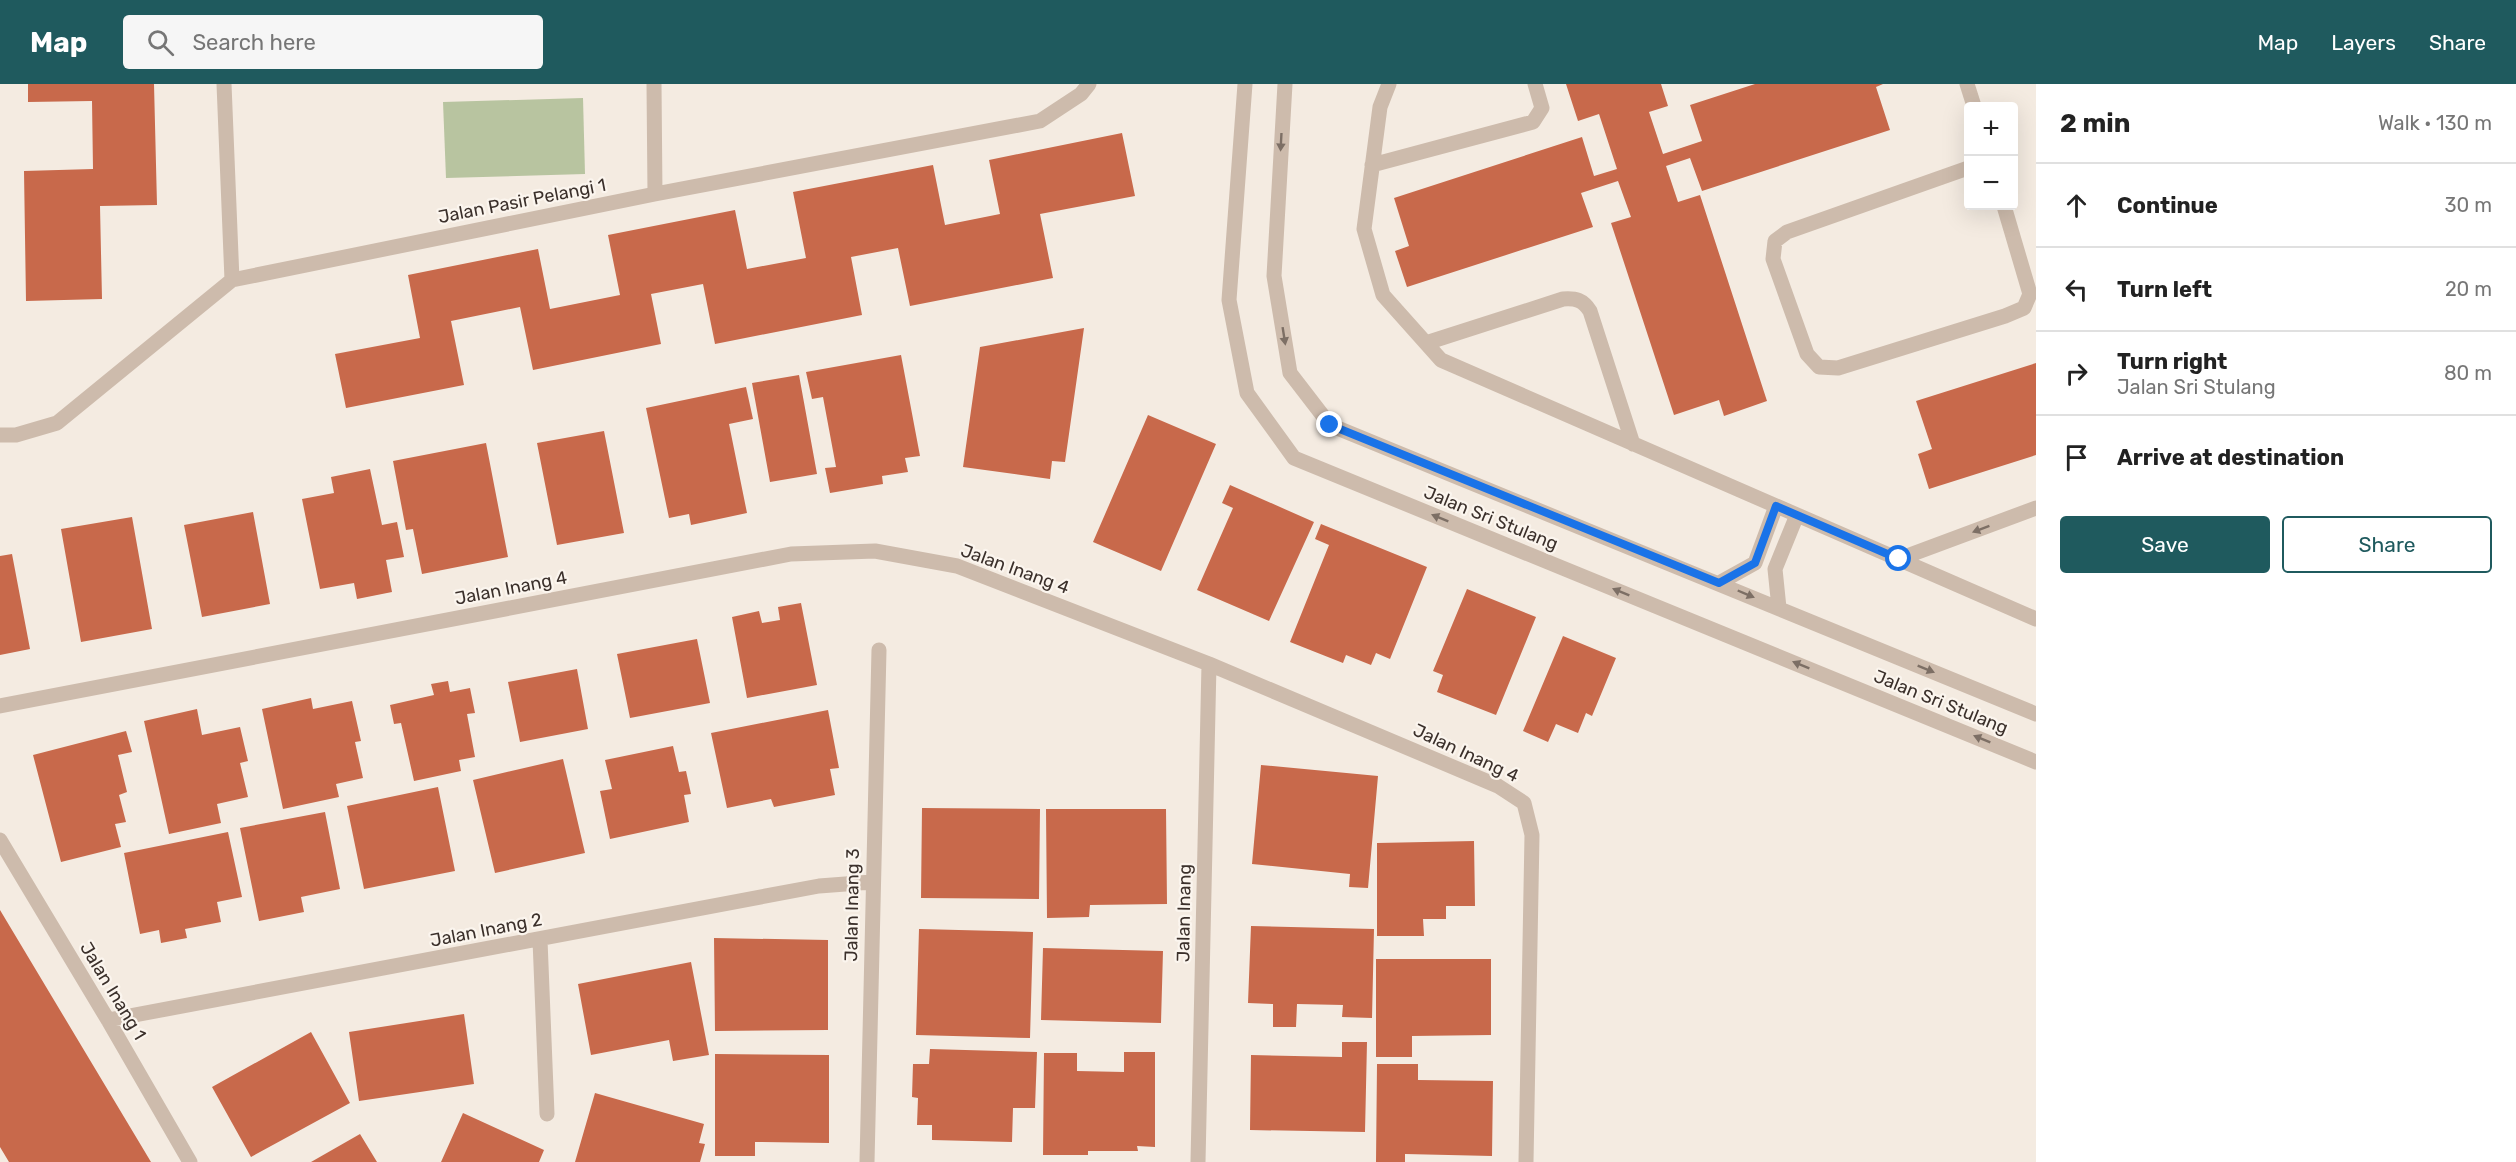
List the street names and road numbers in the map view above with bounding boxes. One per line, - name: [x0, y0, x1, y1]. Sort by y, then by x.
- street label: Jalan Pasir Pelangi 1: [436, 174, 608, 228]
- street label: Jalan Sri Stulang: [1421, 481, 1561, 555]
- street label: Jalan Inang 4: [958, 539, 1072, 599]
- street label: Jalan Inang 4: [453, 566, 569, 610]
- street label: Jalan Sri Stulang: [1871, 665, 2011, 739]
- street label: Jalan Inang 4: [1410, 719, 1522, 787]
- street label: Jalan Inang 3: [840, 848, 864, 962]
- street label: Jalan Inang: [1172, 864, 1196, 962]
- street label: Jalan Inang 2: [428, 908, 544, 952]
- street label: Jalan Inang 1: [75, 938, 151, 1044]

